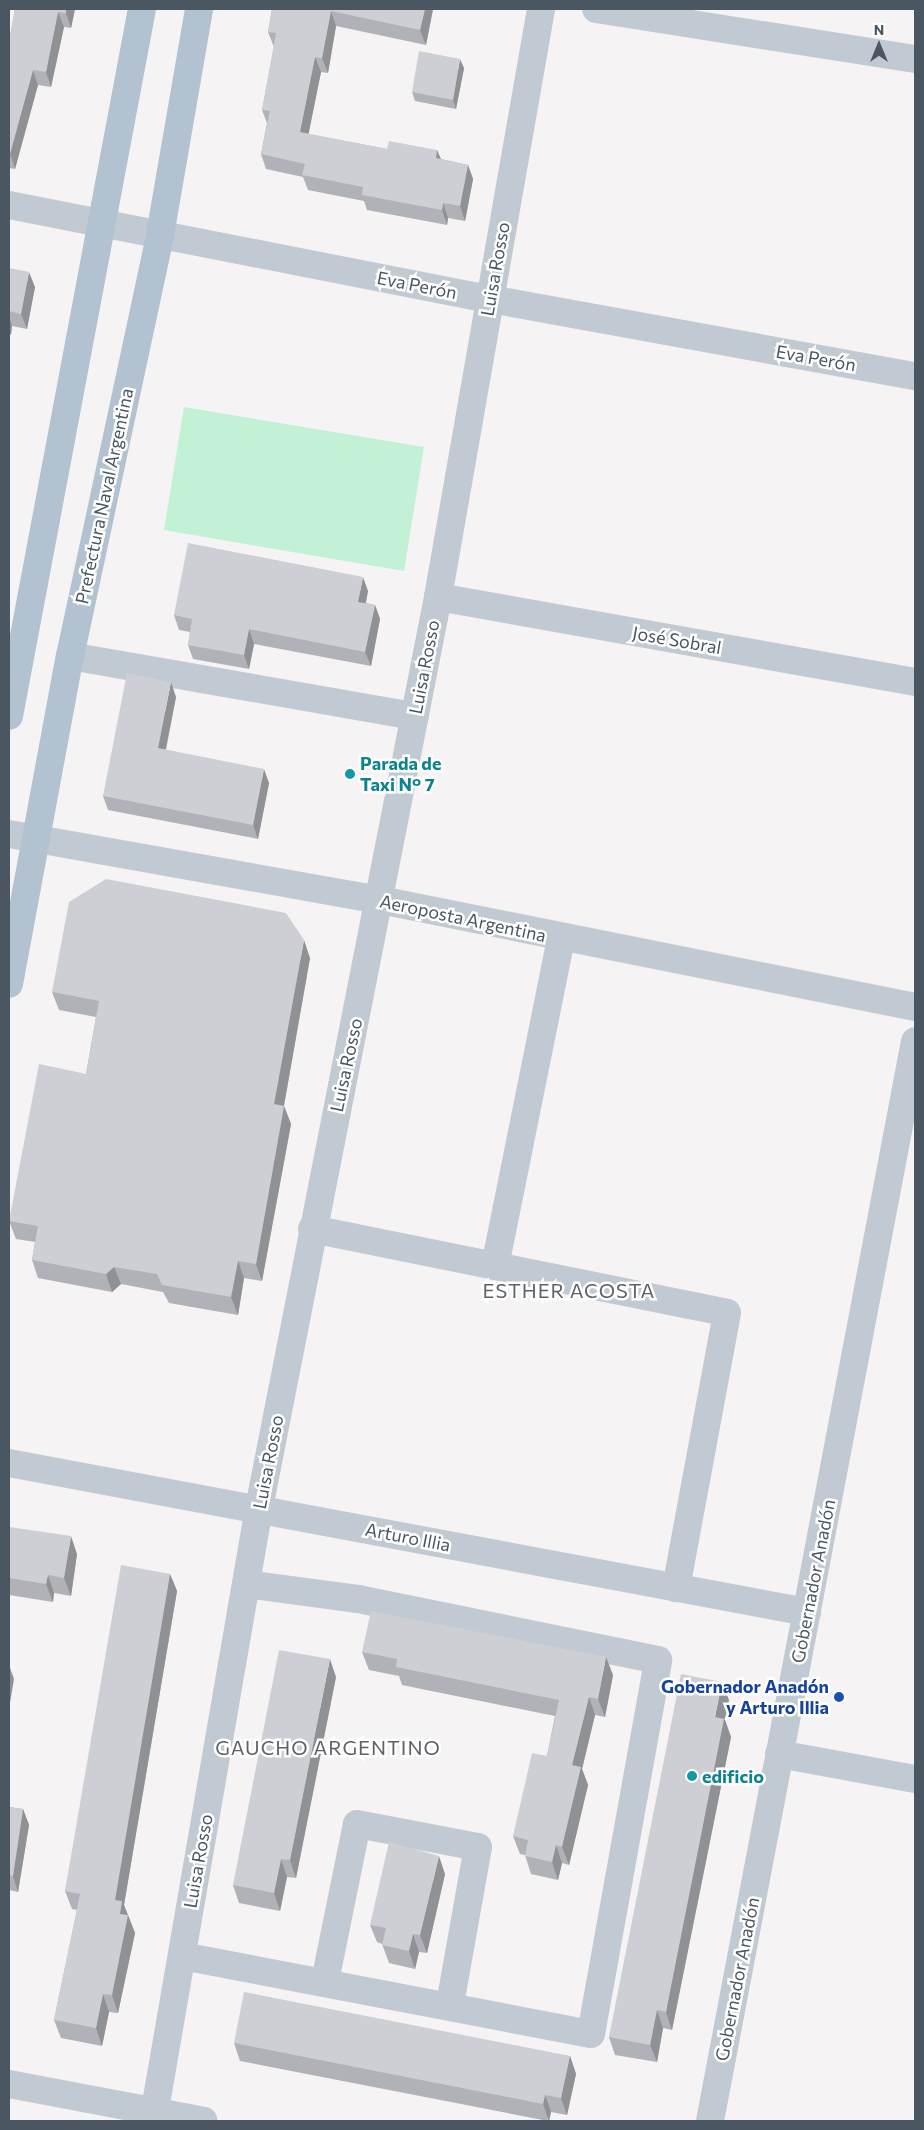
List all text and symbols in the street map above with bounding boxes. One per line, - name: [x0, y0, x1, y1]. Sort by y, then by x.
- north arrow: [854, 20, 904, 70]
- text: N: [874, 21, 884, 38]
- street label: Luisa Rosso: [476, 220, 514, 318]
- street label: Eva Perón: [375, 267, 459, 303]
- street label: Eva Perón: [774, 340, 858, 376]
- street label: Prefectura Naval Argentina: [71, 386, 137, 606]
- street label: Luisa Rosso: [404, 618, 444, 716]
- street label: José Sobral: [631, 622, 723, 658]
- place label: Parada de Taxi N° 7: [360, 753, 441, 796]
- marker: Parada de Taxi N° 7: [344, 768, 356, 780]
- street label: Aeroposta Argentina: [378, 890, 548, 946]
- street label: Luisa Rosso: [326, 1016, 366, 1114]
- district label: ESTHER ACOSTA: [481, 1278, 657, 1302]
- street label: Luisa Rosso: [248, 1413, 288, 1511]
- street label: Gobernador Anadón: [787, 1497, 839, 1665]
- street label: Arturo Illia: [364, 1518, 452, 1556]
- place label: Gobernador Anadón y Arturo Illia: [661, 1676, 829, 1718]
- marker: Gobernador Anadón y Arturo Illia: [833, 1691, 845, 1703]
- district label: GAUCHO ARGENTINO: [213, 1735, 443, 1759]
- place label: edificio: [702, 1765, 764, 1787]
- marker: edificio: [686, 1770, 698, 1782]
- street label: Luisa Rosso: [179, 1812, 217, 1910]
- street label: Gobernador Anadón: [711, 1895, 763, 2063]

